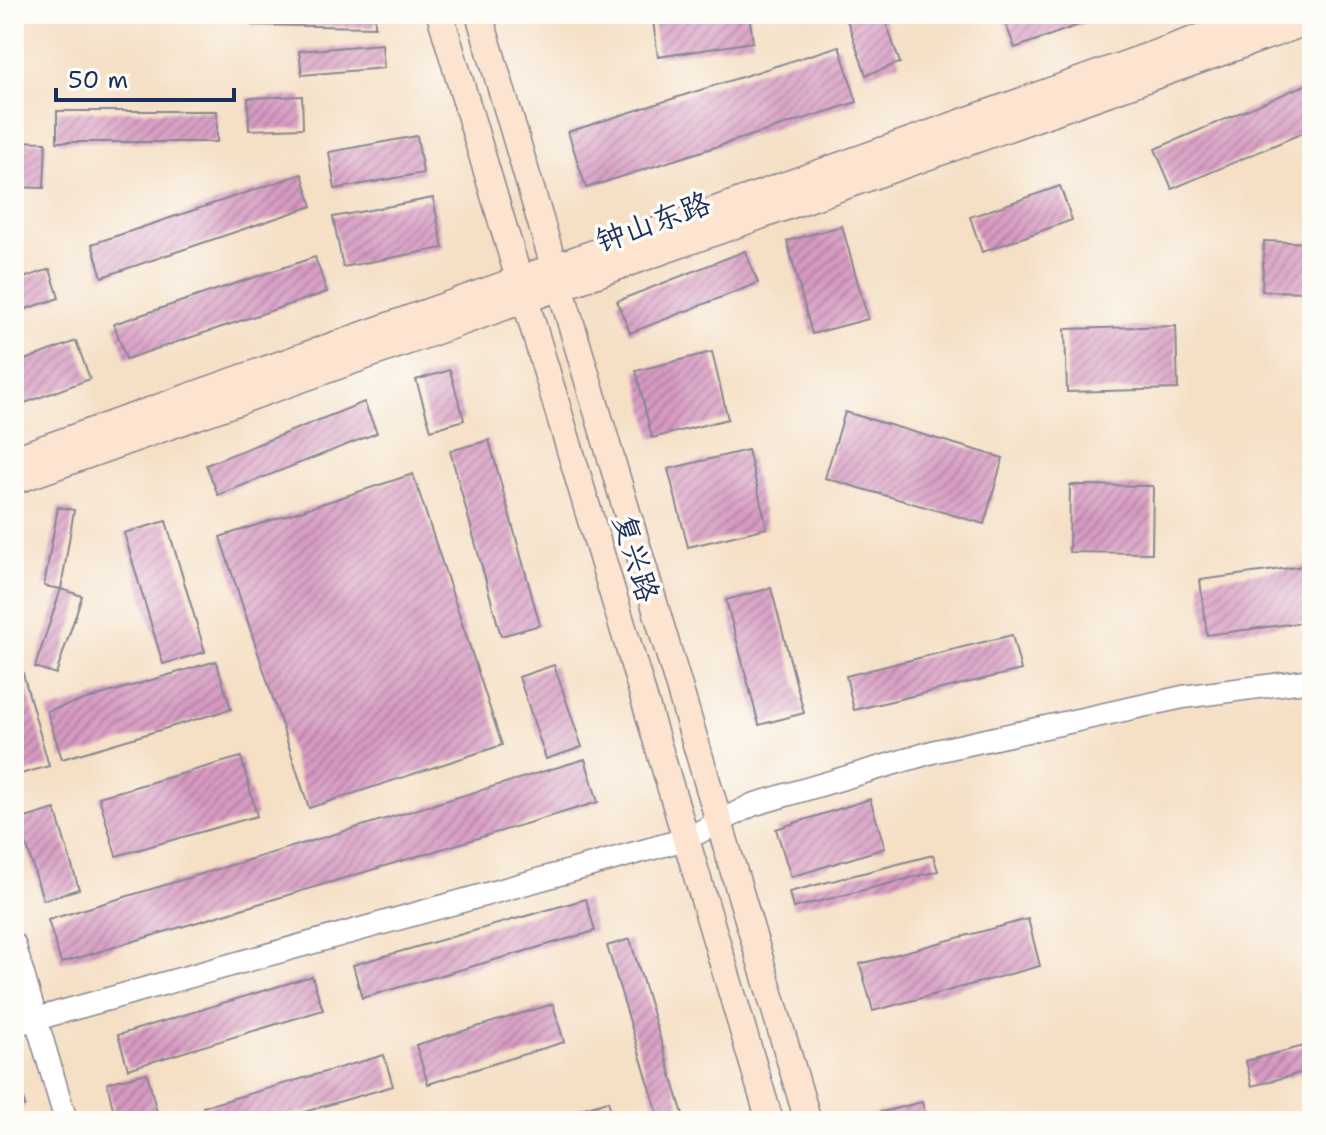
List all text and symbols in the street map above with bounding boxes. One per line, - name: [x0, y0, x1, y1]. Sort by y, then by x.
- scale bar: [56, 52, 234, 102]
- text: 50 m: [68, 64, 128, 96]
- street label: 钟山东路: [589, 182, 716, 261]
- street label: 复兴路: [604, 509, 669, 607]

